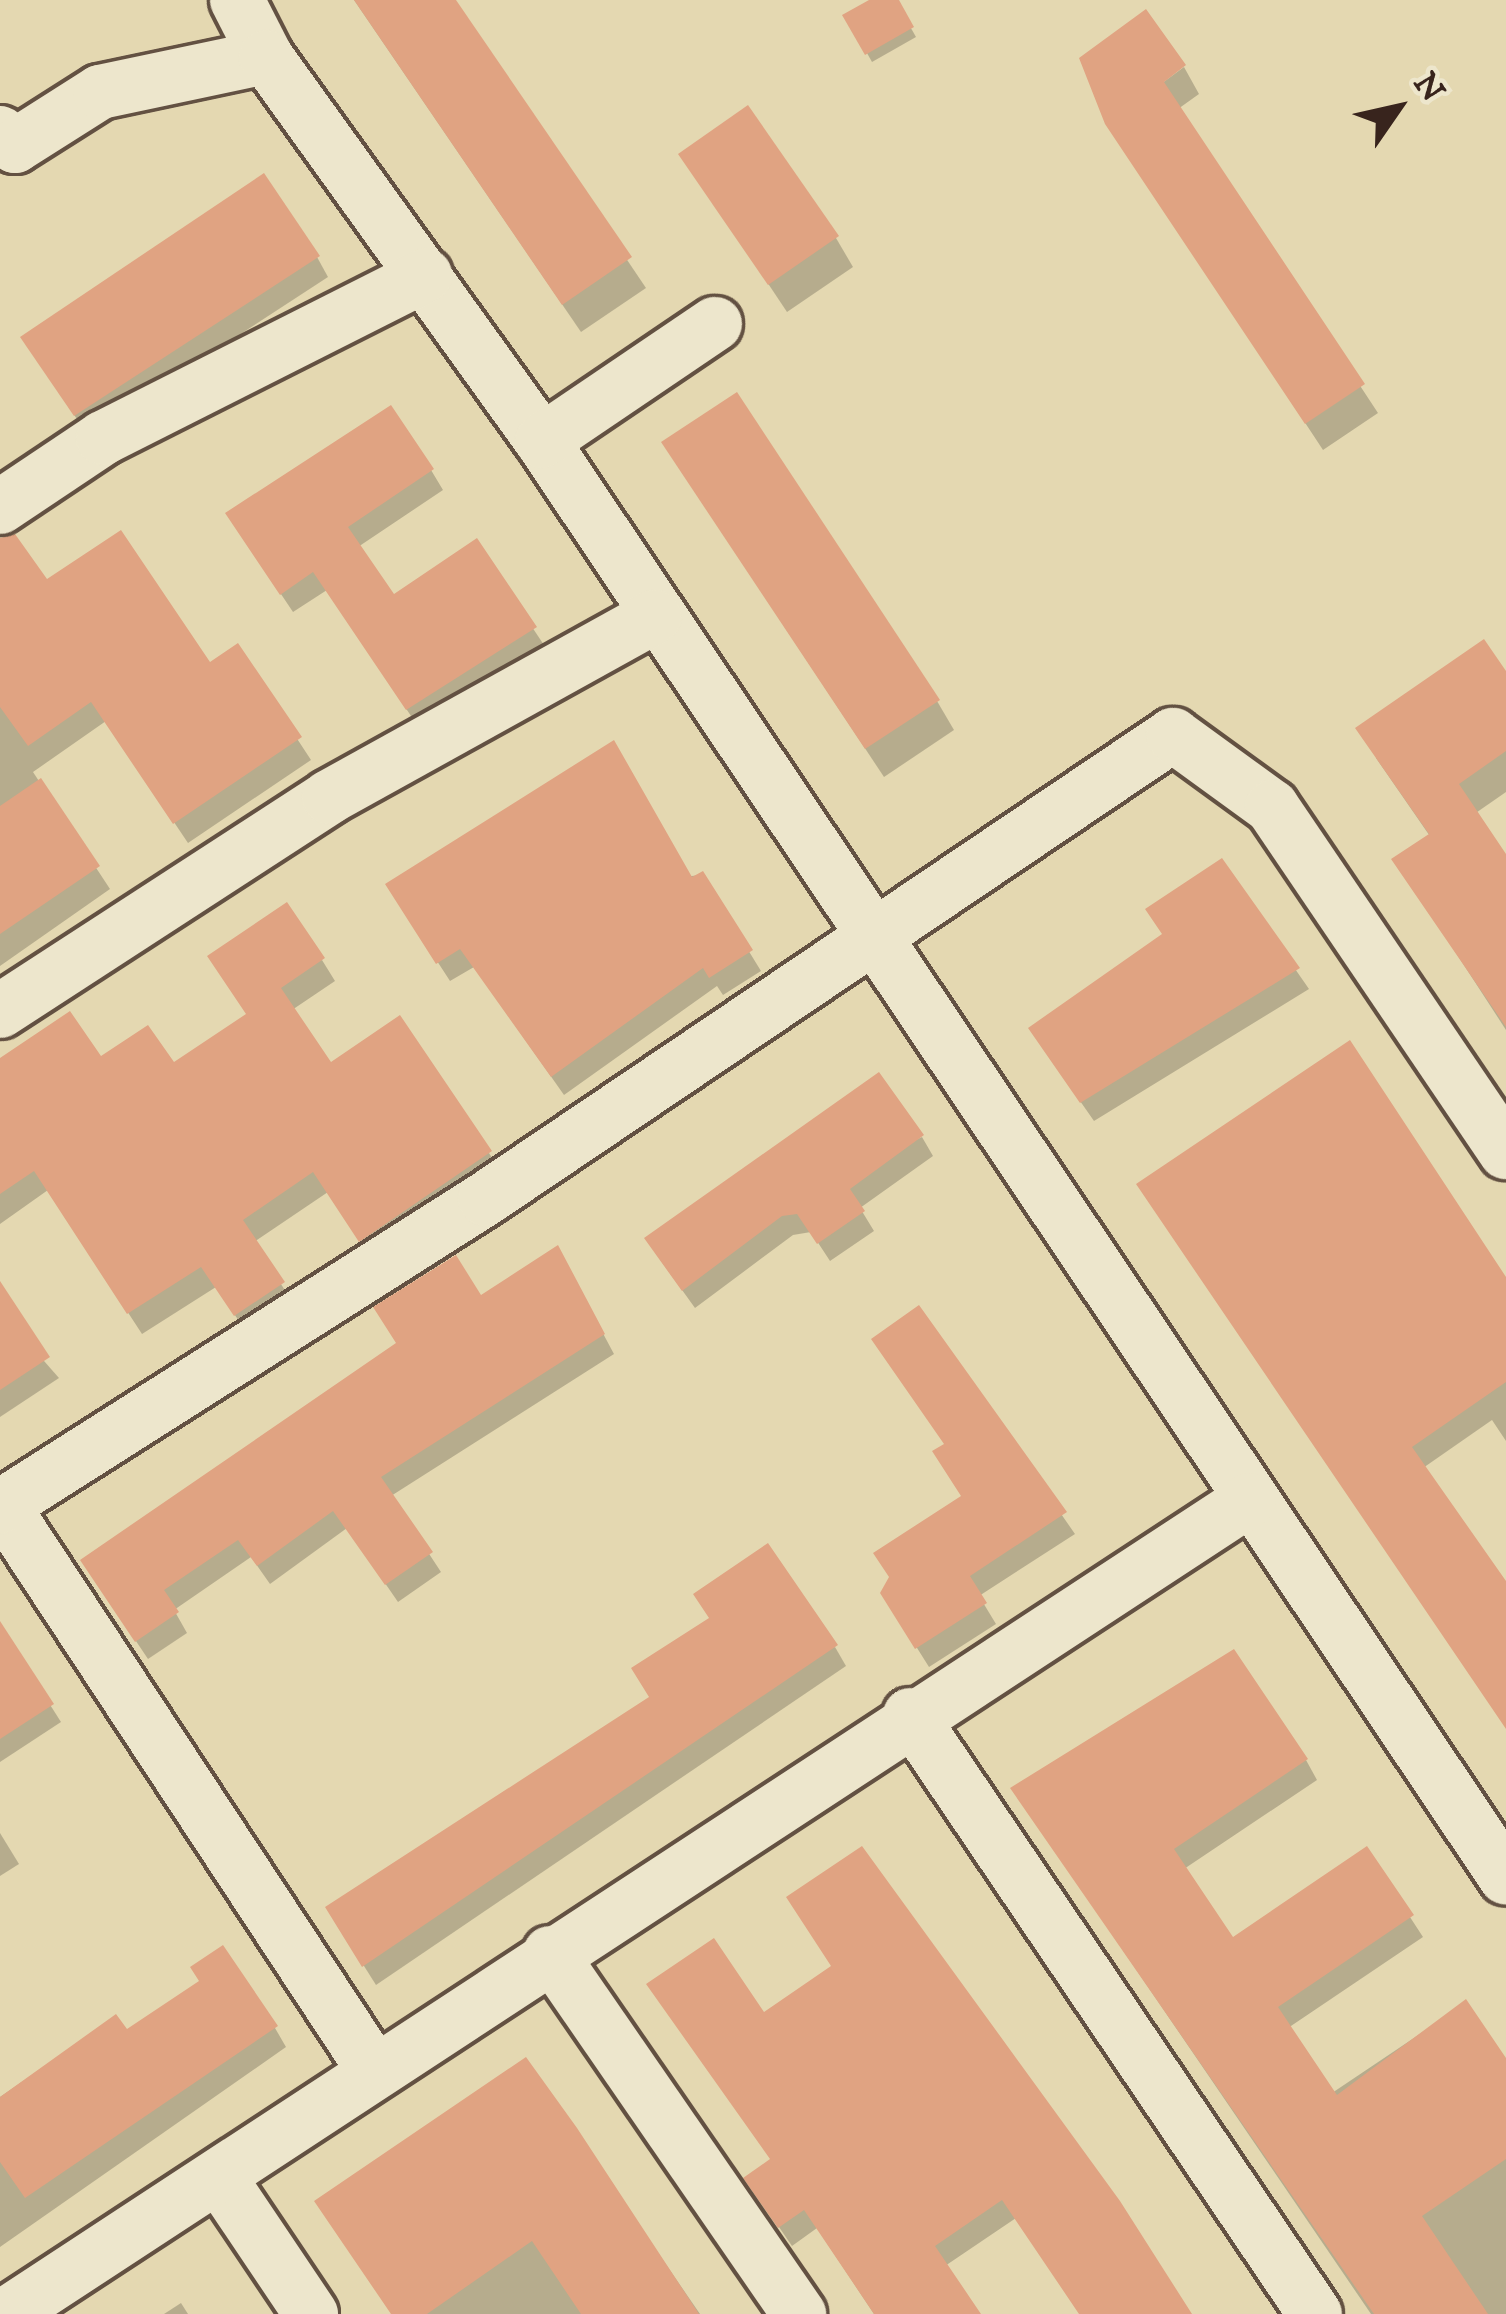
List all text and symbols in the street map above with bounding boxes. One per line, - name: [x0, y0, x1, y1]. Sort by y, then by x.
- north arrow: [1338, 48, 1458, 168]
- text: N: [1404, 65, 1453, 110]

